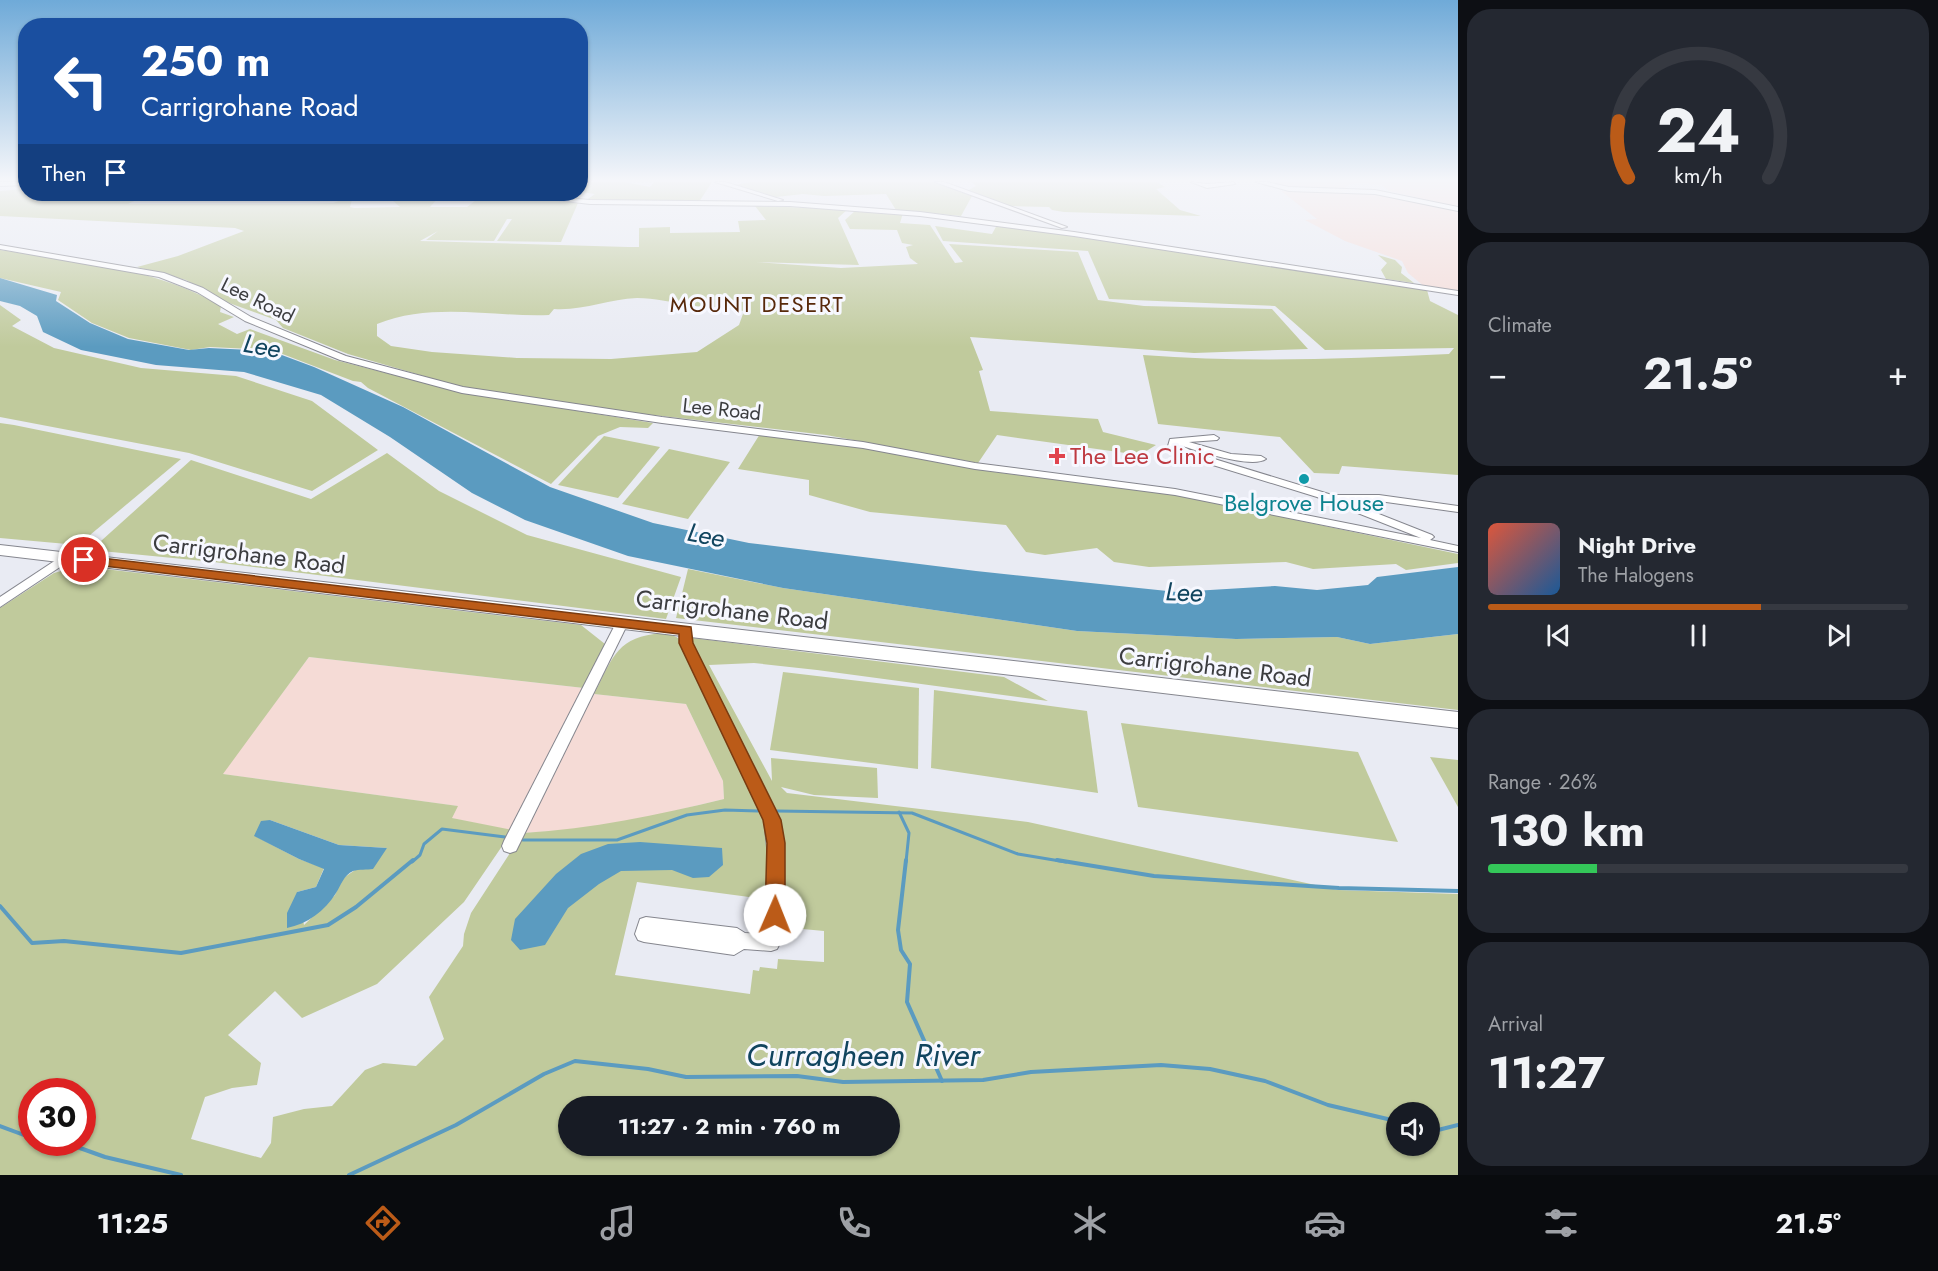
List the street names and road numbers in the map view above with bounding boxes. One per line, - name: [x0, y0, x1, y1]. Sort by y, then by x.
- street label: Lee Road: [216, 270, 300, 331]
- street label: Lee Road: [681, 391, 763, 428]
- street label: Carrigrohane Road: [151, 524, 347, 583]
- street label: Carrigrohane Road: [634, 580, 830, 639]
- street label: Carrigrohane Road: [1117, 637, 1313, 696]

